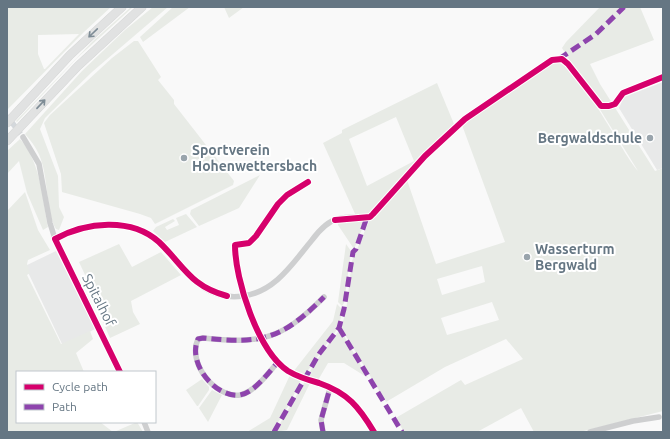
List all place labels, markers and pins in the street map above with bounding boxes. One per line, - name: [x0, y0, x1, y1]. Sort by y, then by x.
- place label: Bergwaldschule: [538, 130, 642, 146]
- marker: Bergwaldschule: [645, 133, 655, 143]
- place label: Sportverein Hohenwettersbach: [192, 142, 317, 174]
- marker: Sportverein Hohenwettersbach: [179, 153, 189, 163]
- place label: Wasserturm Bergwald: [535, 241, 615, 273]
- marker: Wasserturm Bergwald: [522, 252, 532, 262]

